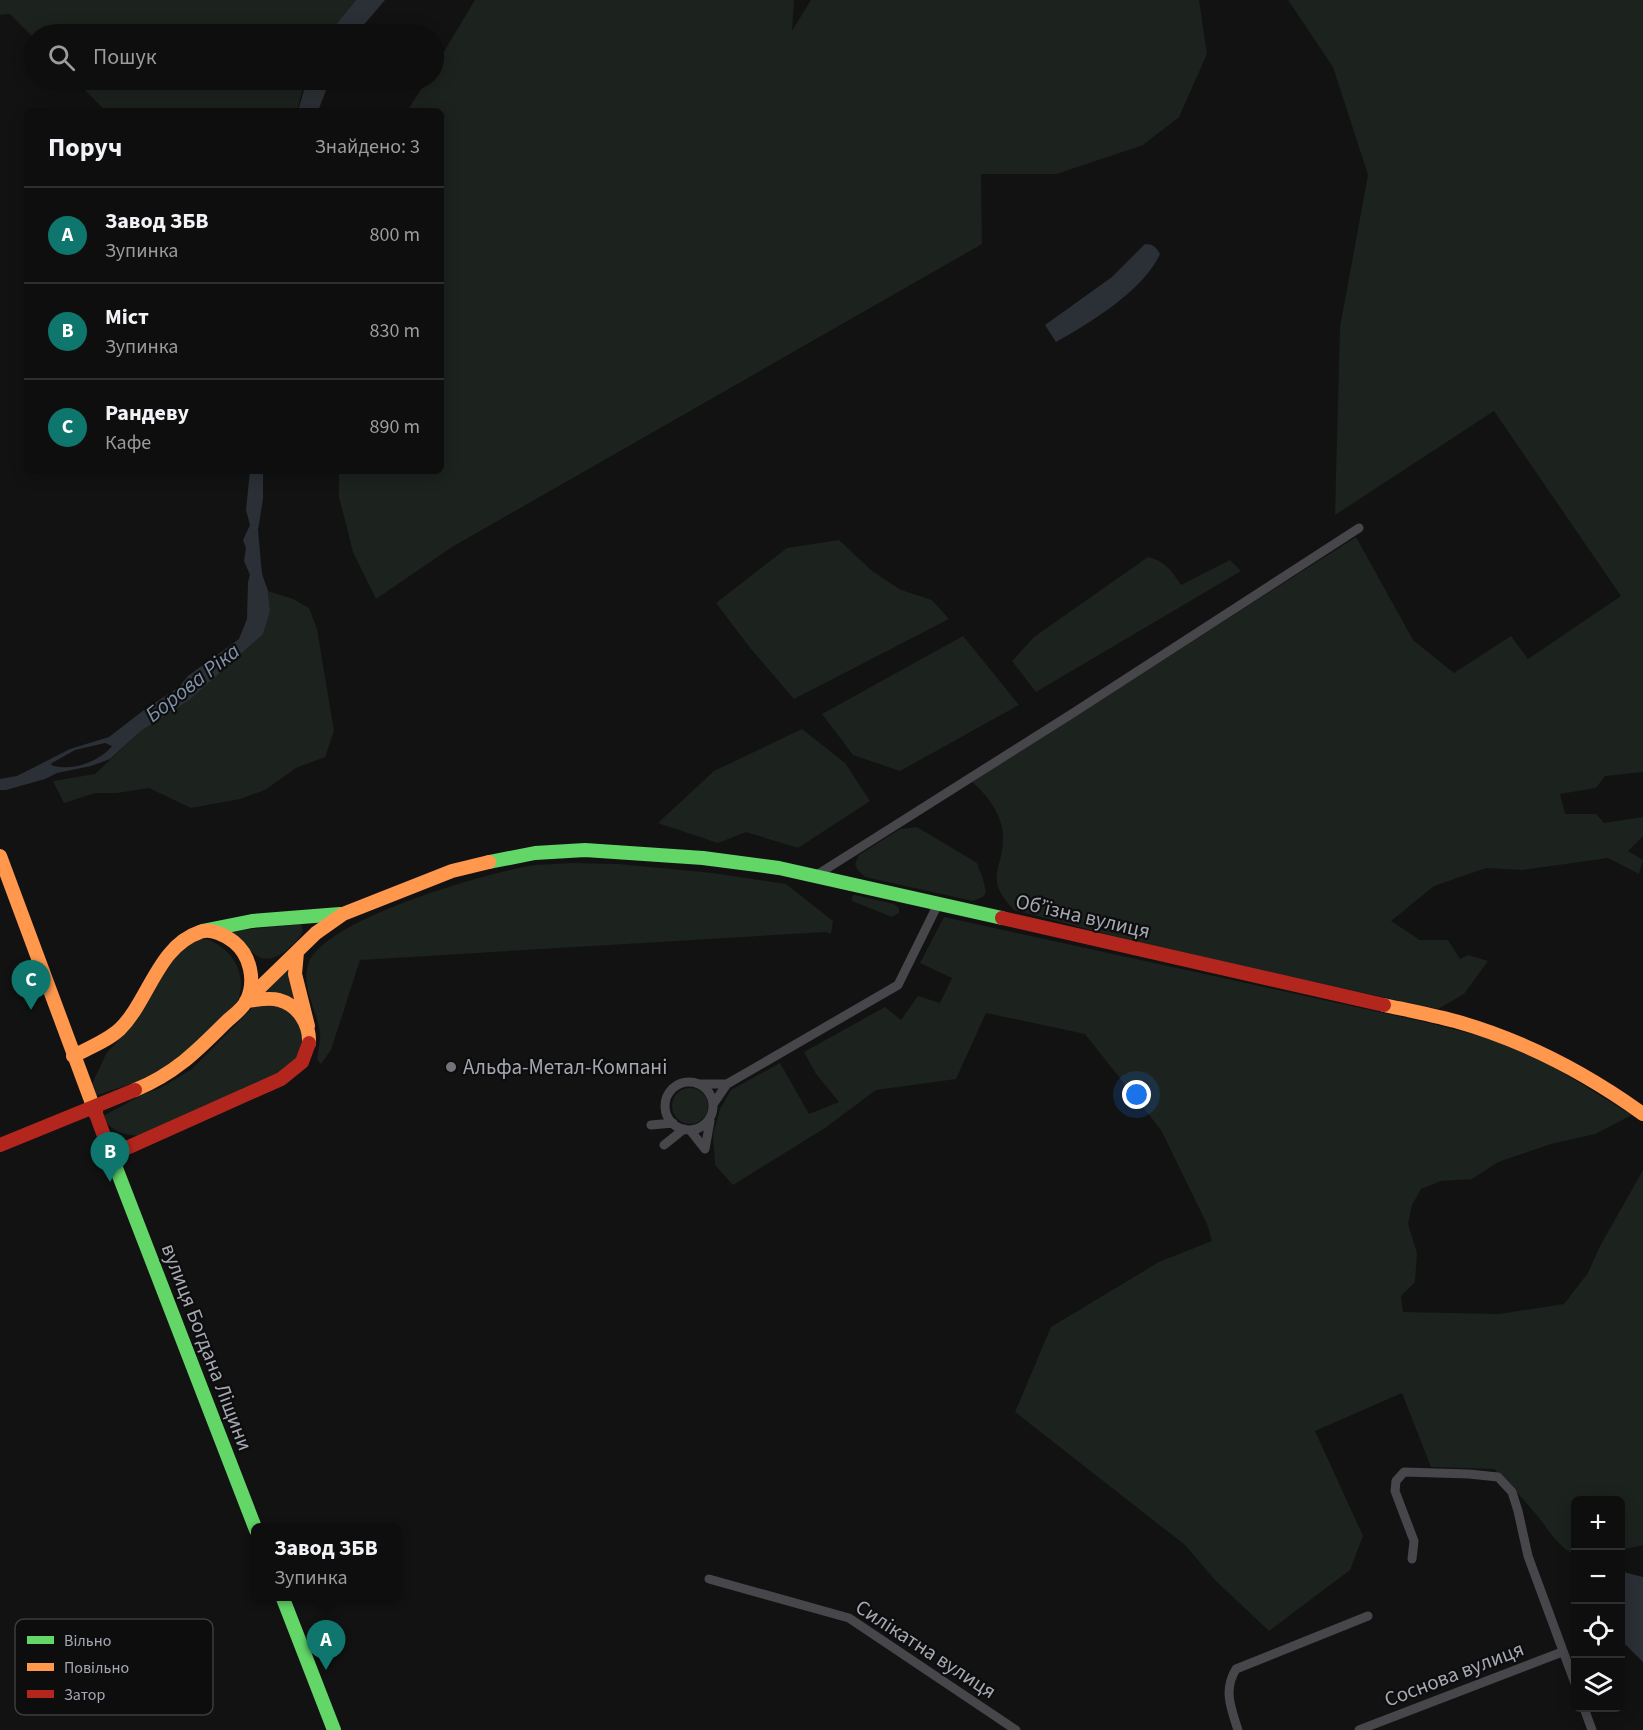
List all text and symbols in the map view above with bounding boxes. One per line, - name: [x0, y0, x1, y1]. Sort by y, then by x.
- search box: [24, 24, 444, 90]
- icon: search: [45, 41, 78, 74]
- text: Пошук: [93, 41, 157, 73]
- text: Поруч: [48, 129, 122, 166]
- text: Знайдено: 3: [315, 133, 420, 161]
- text: Завод ЗБВ: [105, 205, 209, 237]
- text: A: [62, 221, 73, 249]
- text: 800 m: [370, 221, 420, 249]
- text: Зупинка: [105, 237, 178, 265]
- text: Міст: [105, 301, 149, 333]
- text: B: [61, 317, 74, 345]
- text: 830 m: [370, 317, 420, 345]
- text: Зупинка: [105, 333, 178, 361]
- text: Рандеву: [105, 397, 189, 429]
- text: C: [62, 413, 73, 441]
- text: 890 m: [370, 413, 420, 441]
- text: Кафе: [105, 429, 151, 457]
- water label: Борова Ріка: [138, 635, 247, 730]
- street label: Об’їзна вулиця: [1013, 886, 1153, 946]
- pin: C: [12, 960, 51, 1010]
- place label: Альфа-Метал-Компані: [463, 1052, 667, 1082]
- marker: Альфа-Метал-Компані: [444, 1060, 458, 1074]
- your location: [1122, 1080, 1151, 1109]
- pin: B: [90, 1132, 130, 1182]
- street label: вулиця Богдана Ліщини: [154, 1239, 260, 1455]
- map controls: [1571, 1496, 1625, 1712]
- button: +: [1571, 1496, 1625, 1550]
- popup: [251, 1523, 401, 1601]
- text: Завод ЗБВ: [274, 1532, 378, 1564]
- button: −: [1571, 1550, 1625, 1604]
- text: Зупинка: [274, 1564, 348, 1592]
- street label: Силікатна вулиця: [850, 1592, 1002, 1706]
- button: locate: [1571, 1604, 1625, 1658]
- legend: [15, 1619, 213, 1715]
- pin: A: [306, 1620, 346, 1670]
- text: Вільно: [64, 1630, 111, 1652]
- street label: Соснова вулиця: [1380, 1634, 1528, 1714]
- text: Повільно: [64, 1657, 129, 1679]
- button: layers: [1571, 1658, 1625, 1712]
- text: Затор: [64, 1684, 105, 1706]

